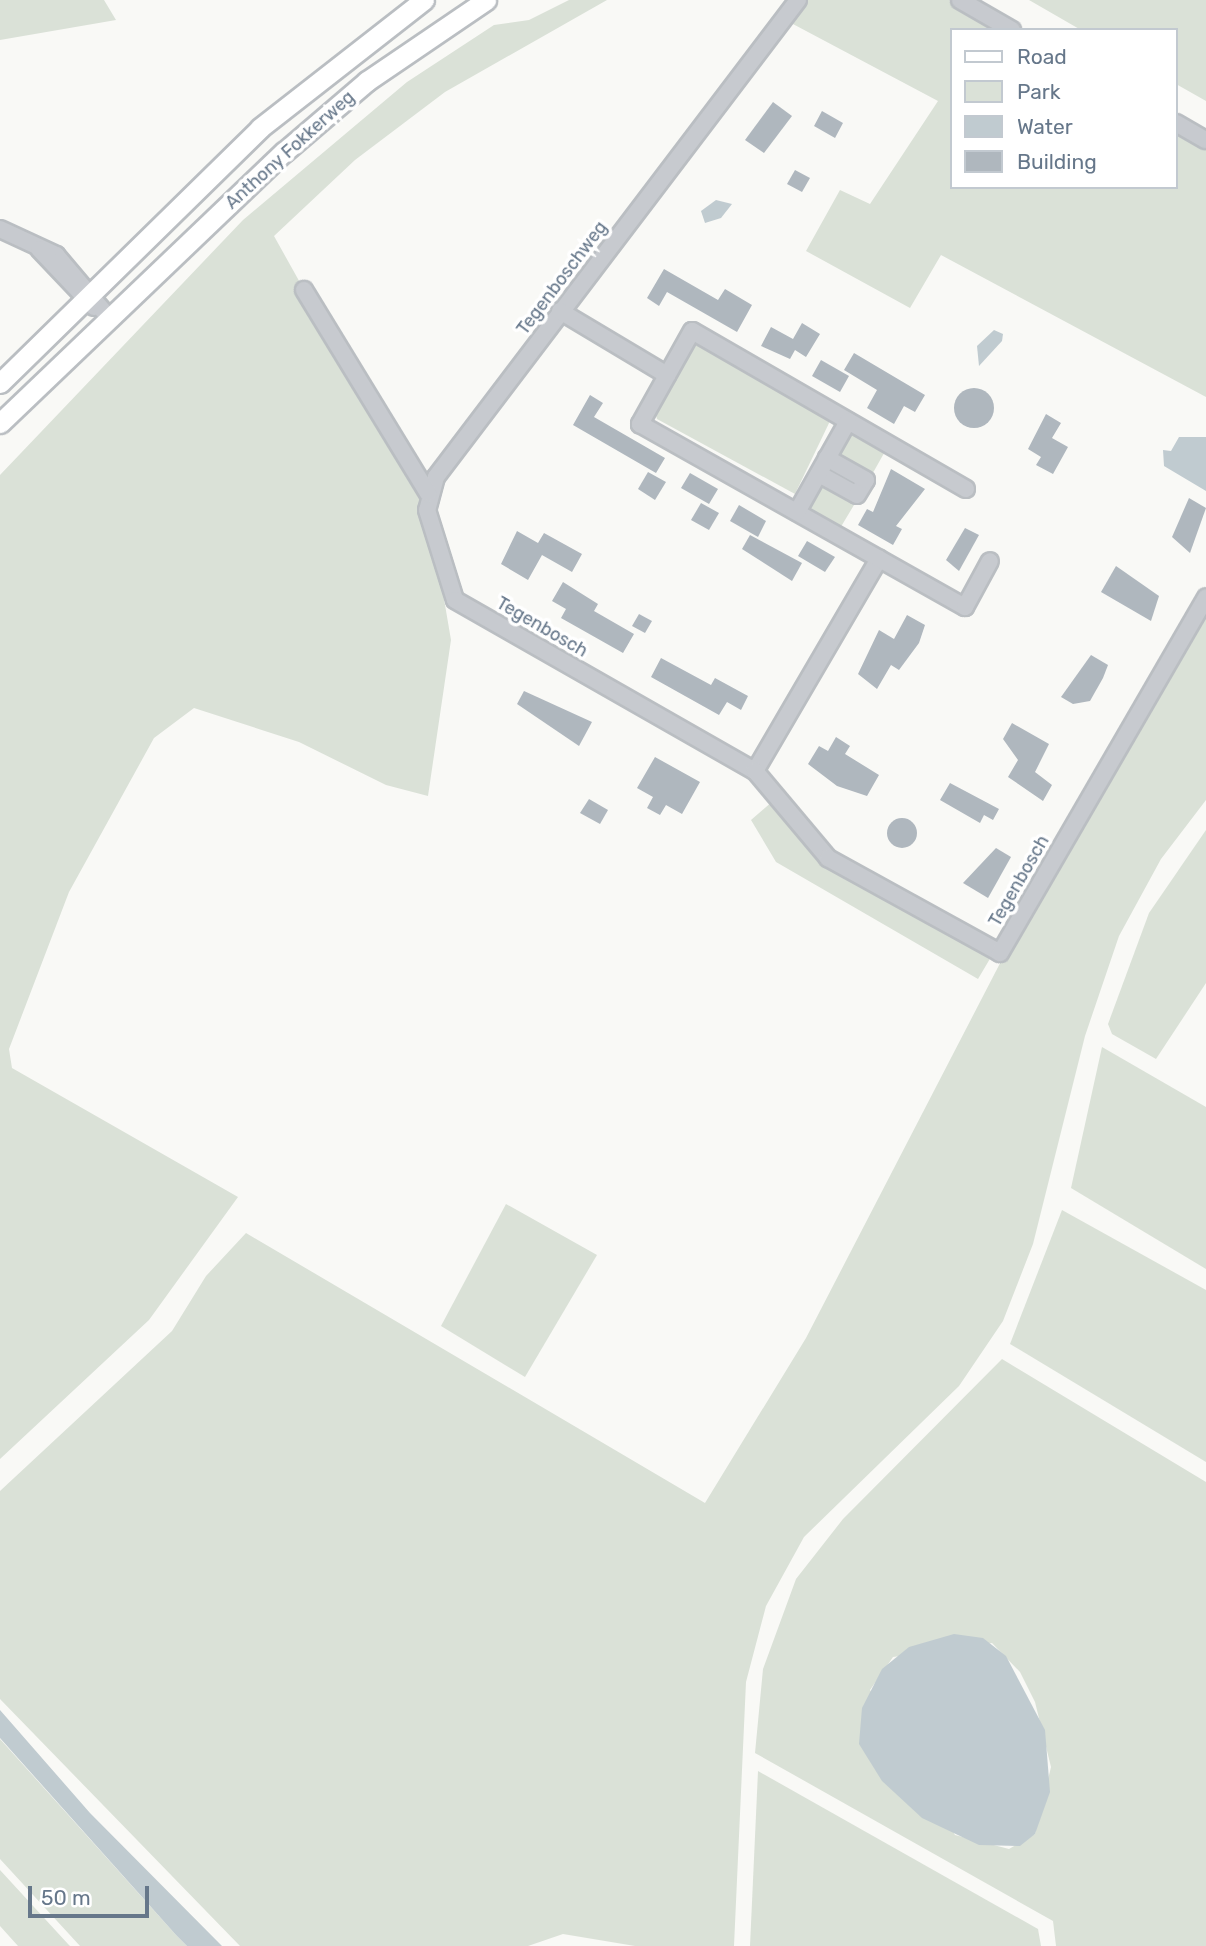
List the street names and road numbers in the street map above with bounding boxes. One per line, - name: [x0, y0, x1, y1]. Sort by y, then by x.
- street label: Anthony Fokkerweg: [221, 86, 359, 214]
- street label: Tegenboschweg: [512, 217, 612, 339]
- street label: Tegenbosch: [493, 592, 591, 662]
- street label: Tegenbosch: [984, 832, 1054, 930]

